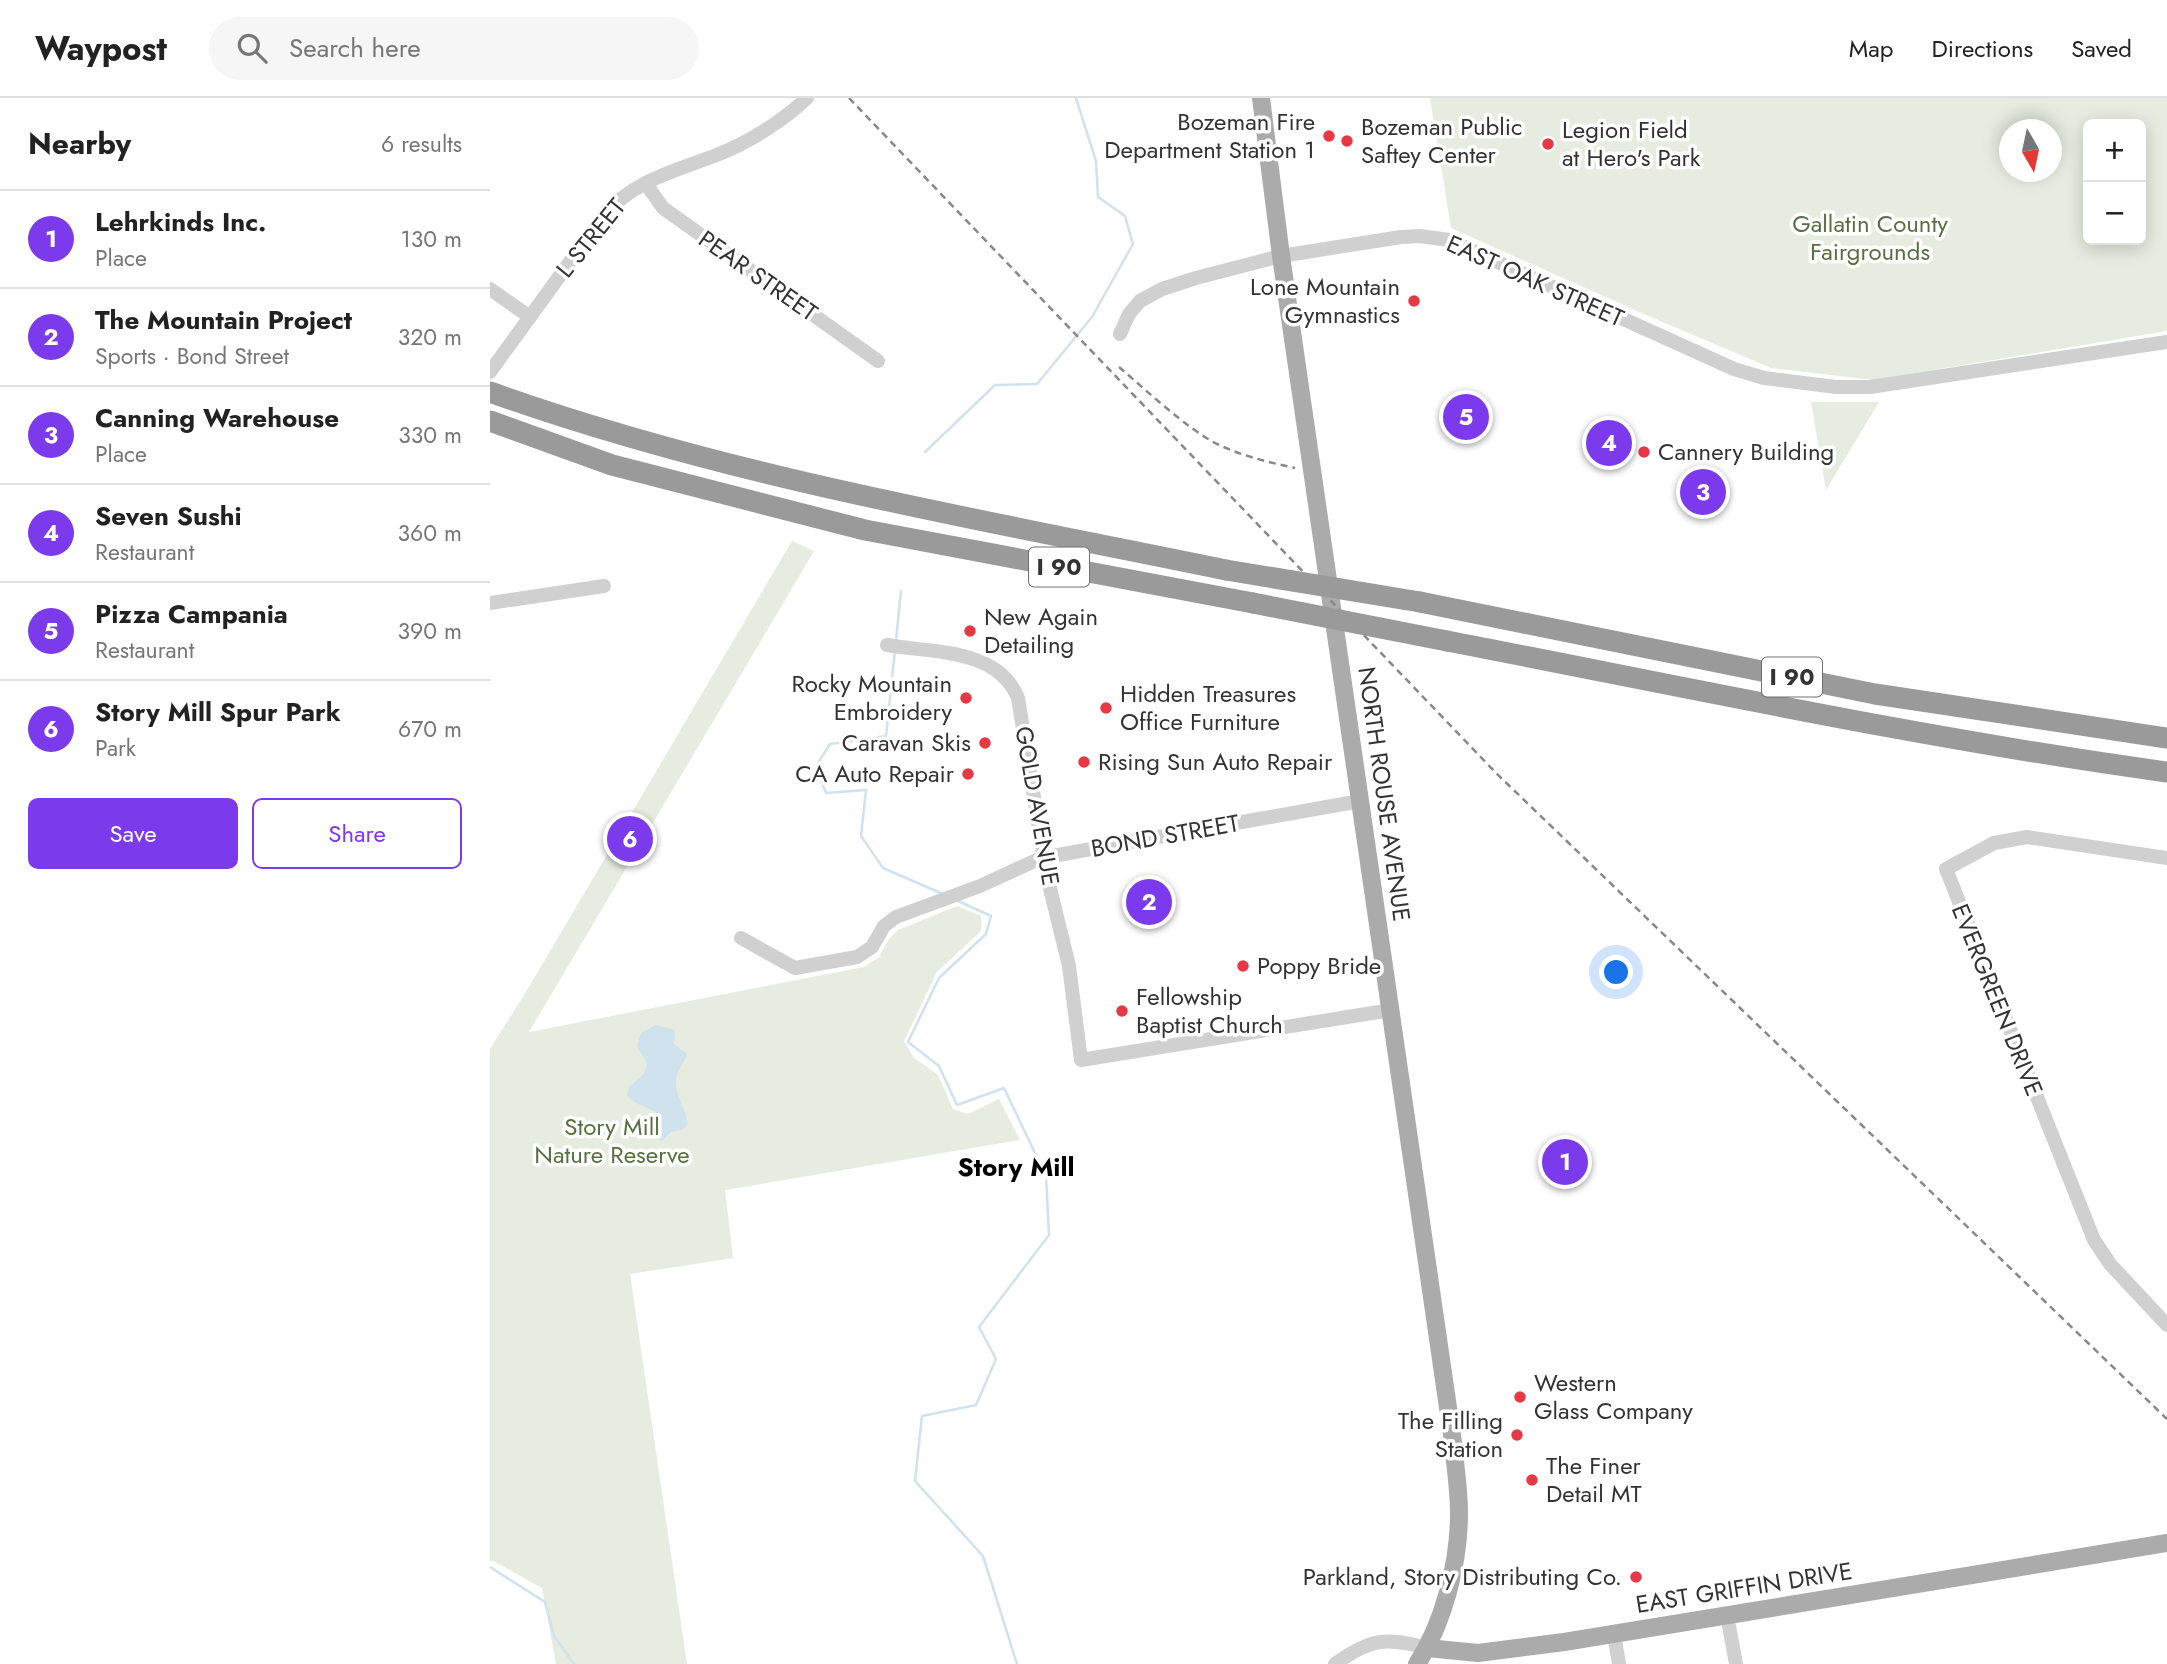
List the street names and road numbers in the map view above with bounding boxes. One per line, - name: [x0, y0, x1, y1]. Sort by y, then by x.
- street label: L STREET: [548, 190, 634, 285]
- street label: PEAR STREET: [692, 222, 825, 330]
- street label: EAST OAK STREET: [1441, 226, 1629, 335]
- road number: I 90: [1029, 547, 1089, 587]
- road number: I 90: [1762, 657, 1822, 696]
- street label: NORTH ROUSE AVENUE: [1349, 664, 1420, 924]
- street label: GOLD AVENUE: [1006, 724, 1069, 888]
- street label: BOND STREET: [1088, 805, 1242, 866]
- street label: EVERGREEN DRIVE: [1943, 898, 2052, 1101]
- street label: EAST GRIFFIN DRIVE: [1633, 1553, 1855, 1622]

